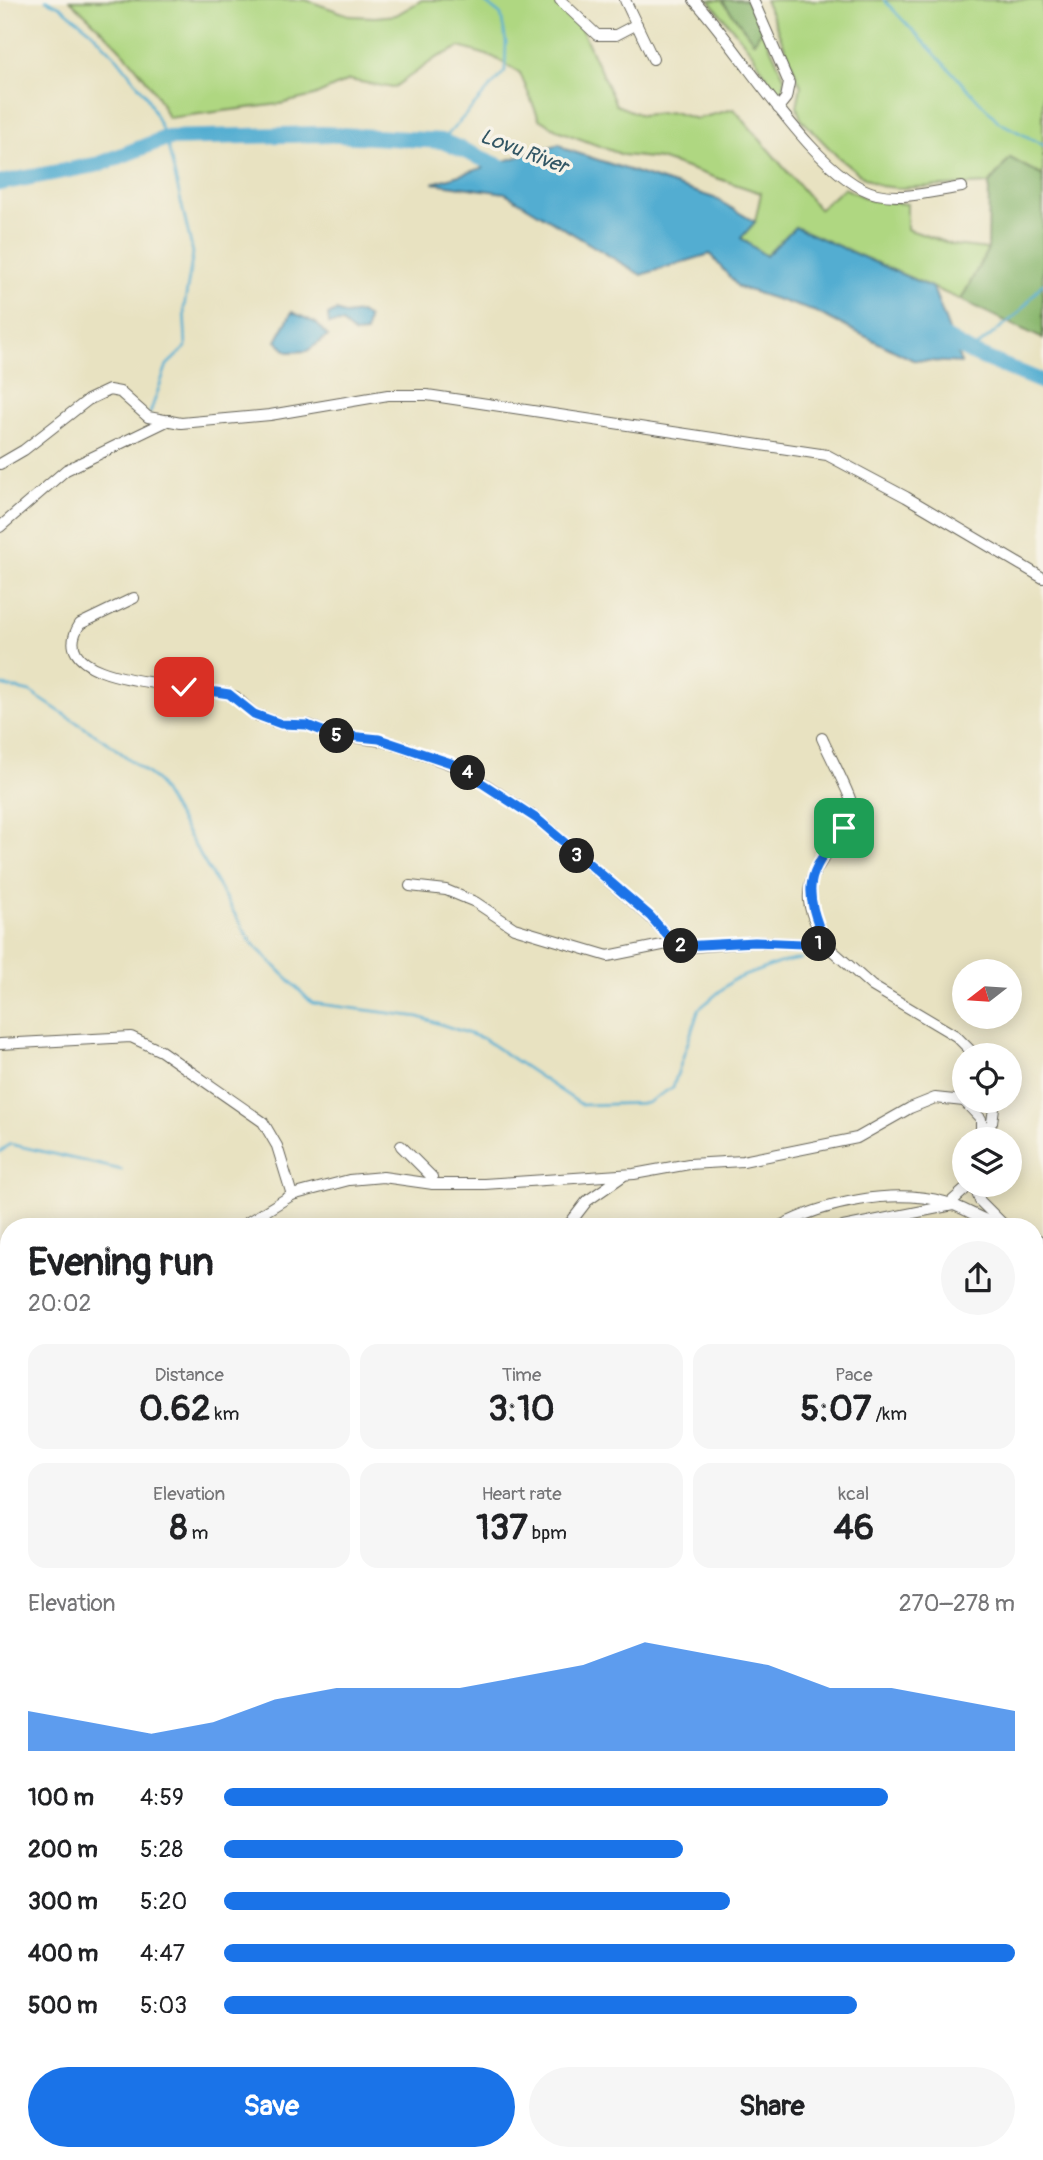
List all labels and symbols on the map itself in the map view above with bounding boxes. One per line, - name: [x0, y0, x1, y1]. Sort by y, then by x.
- water label: Lovu River: [476, 122, 574, 181]
- pin: [154, 657, 214, 717]
- pin: 5: [320, 718, 354, 754]
- pin: 4: [450, 756, 486, 790]
- pin: [814, 798, 874, 858]
- pin: 3: [560, 838, 594, 874]
- pin: 1: [802, 926, 836, 962]
- pin: 2: [664, 928, 698, 964]
- north arrow: [952, 959, 1022, 1029]

